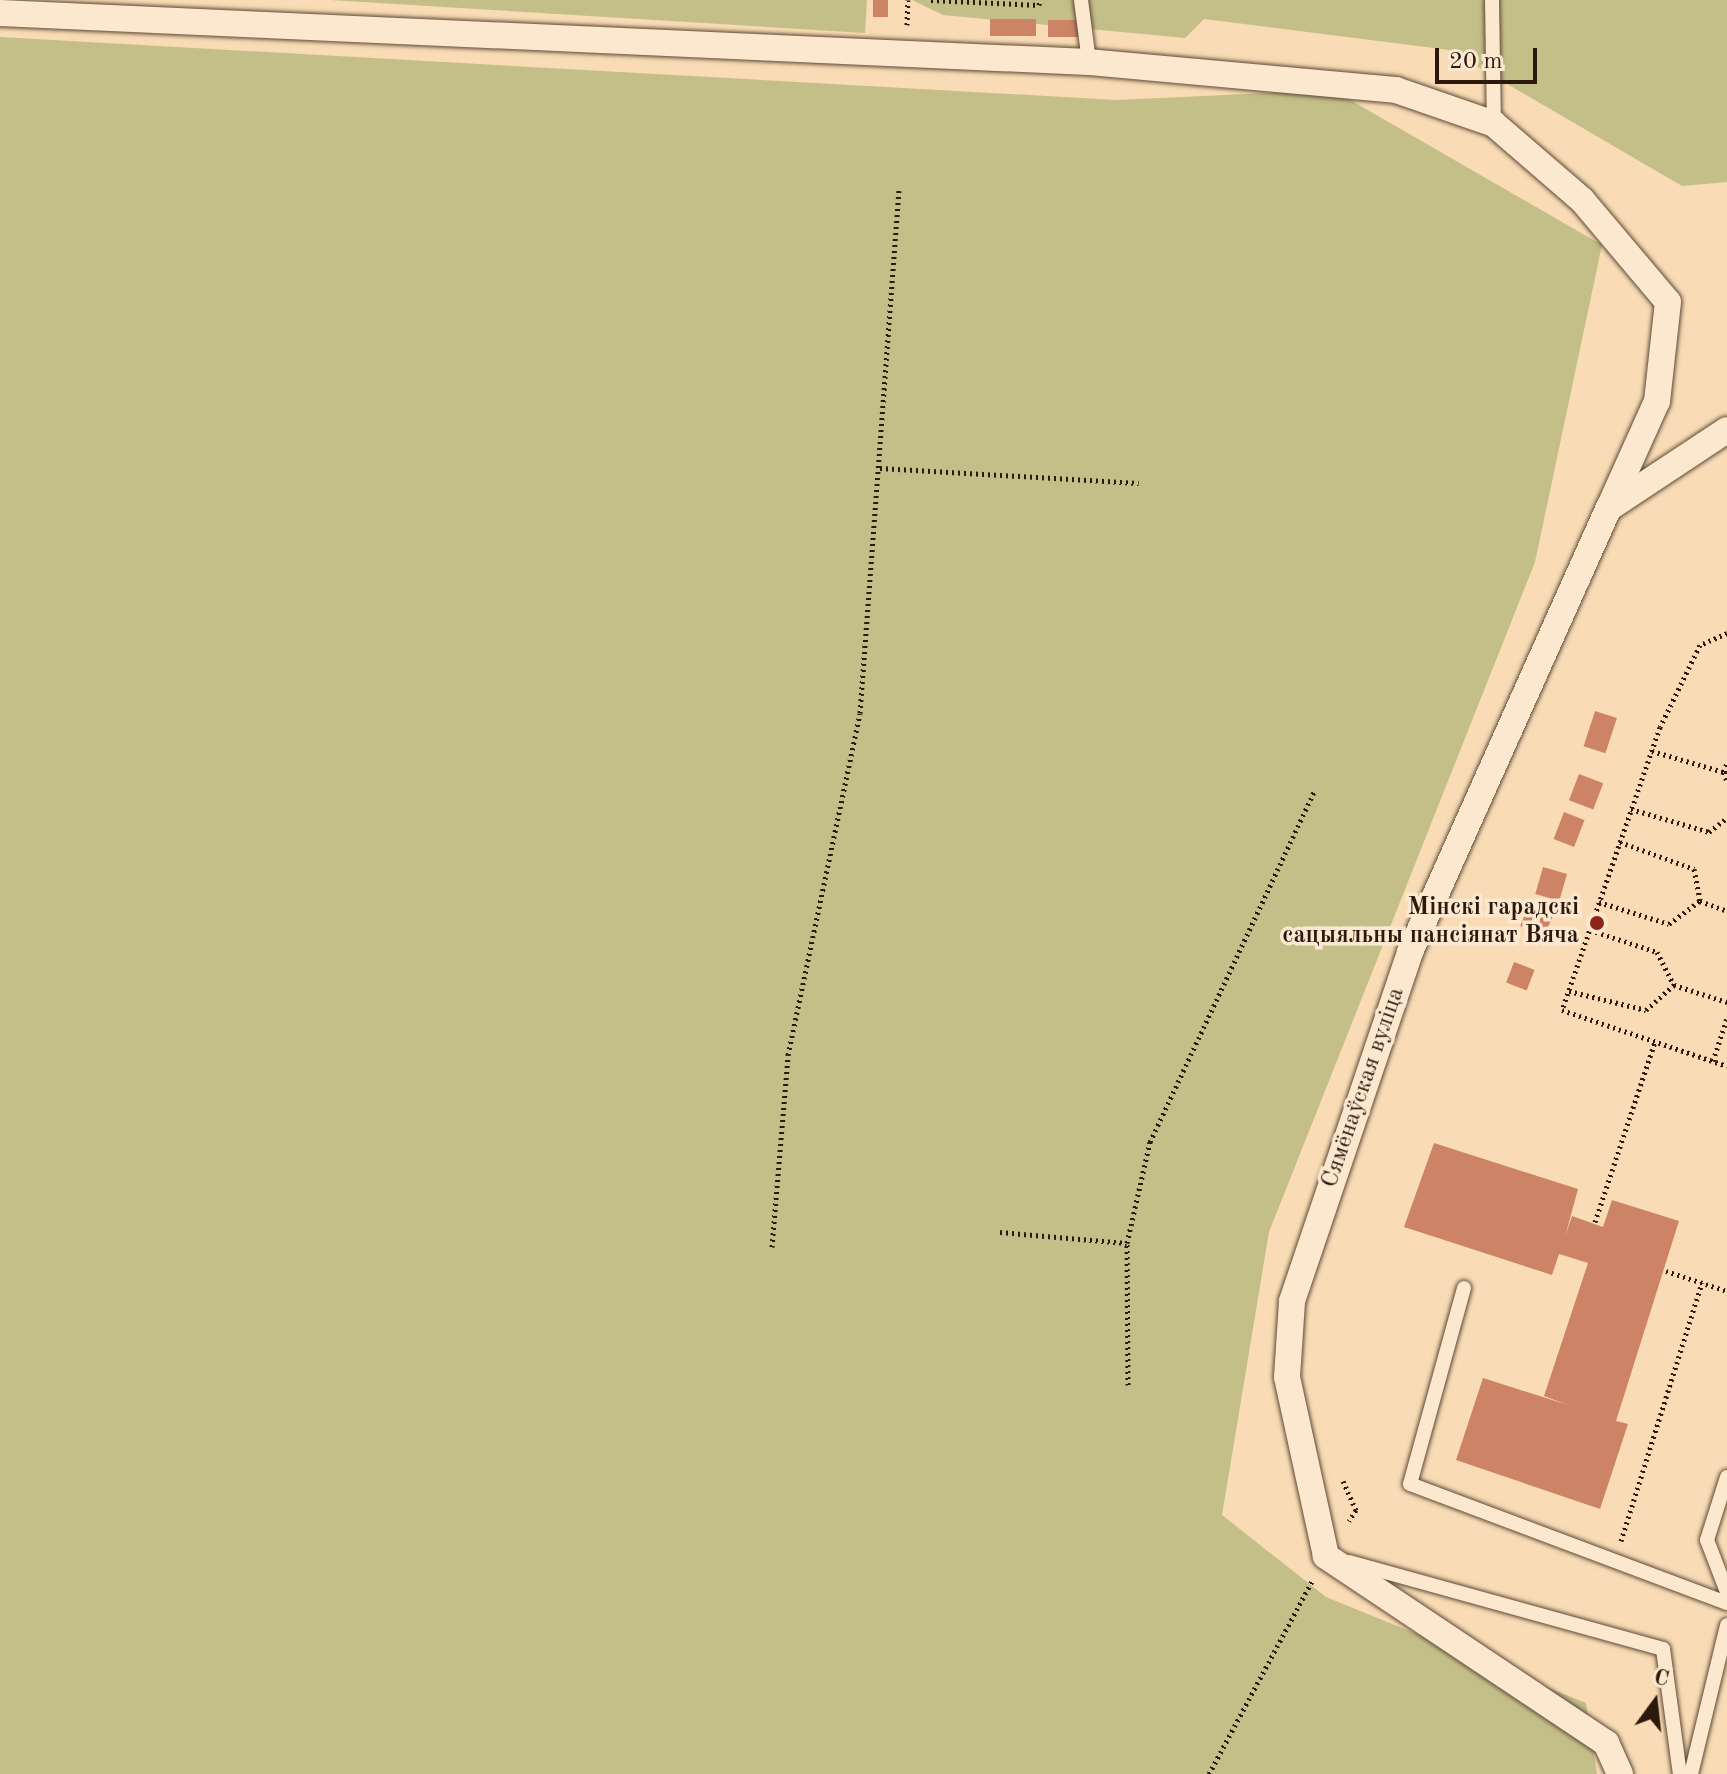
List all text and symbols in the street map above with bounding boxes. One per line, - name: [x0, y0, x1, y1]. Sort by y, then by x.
- scale bar: [1439, 32, 1541, 82]
- text: 20 m: [1449, 50, 1503, 74]
- place label: Мінскі гарадскі сацыяльны пансіянат Вяча: [1282, 895, 1579, 951]
- marker: Мінскі гарадскі сацыяльны пансіянат Вяча: [1586, 912, 1608, 934]
- street label: Сямёнаўская вуліца: [1316, 984, 1412, 1192]
- north arrow: [1615, 1662, 1695, 1742]
- text: С: [1651, 1666, 1671, 1691]

